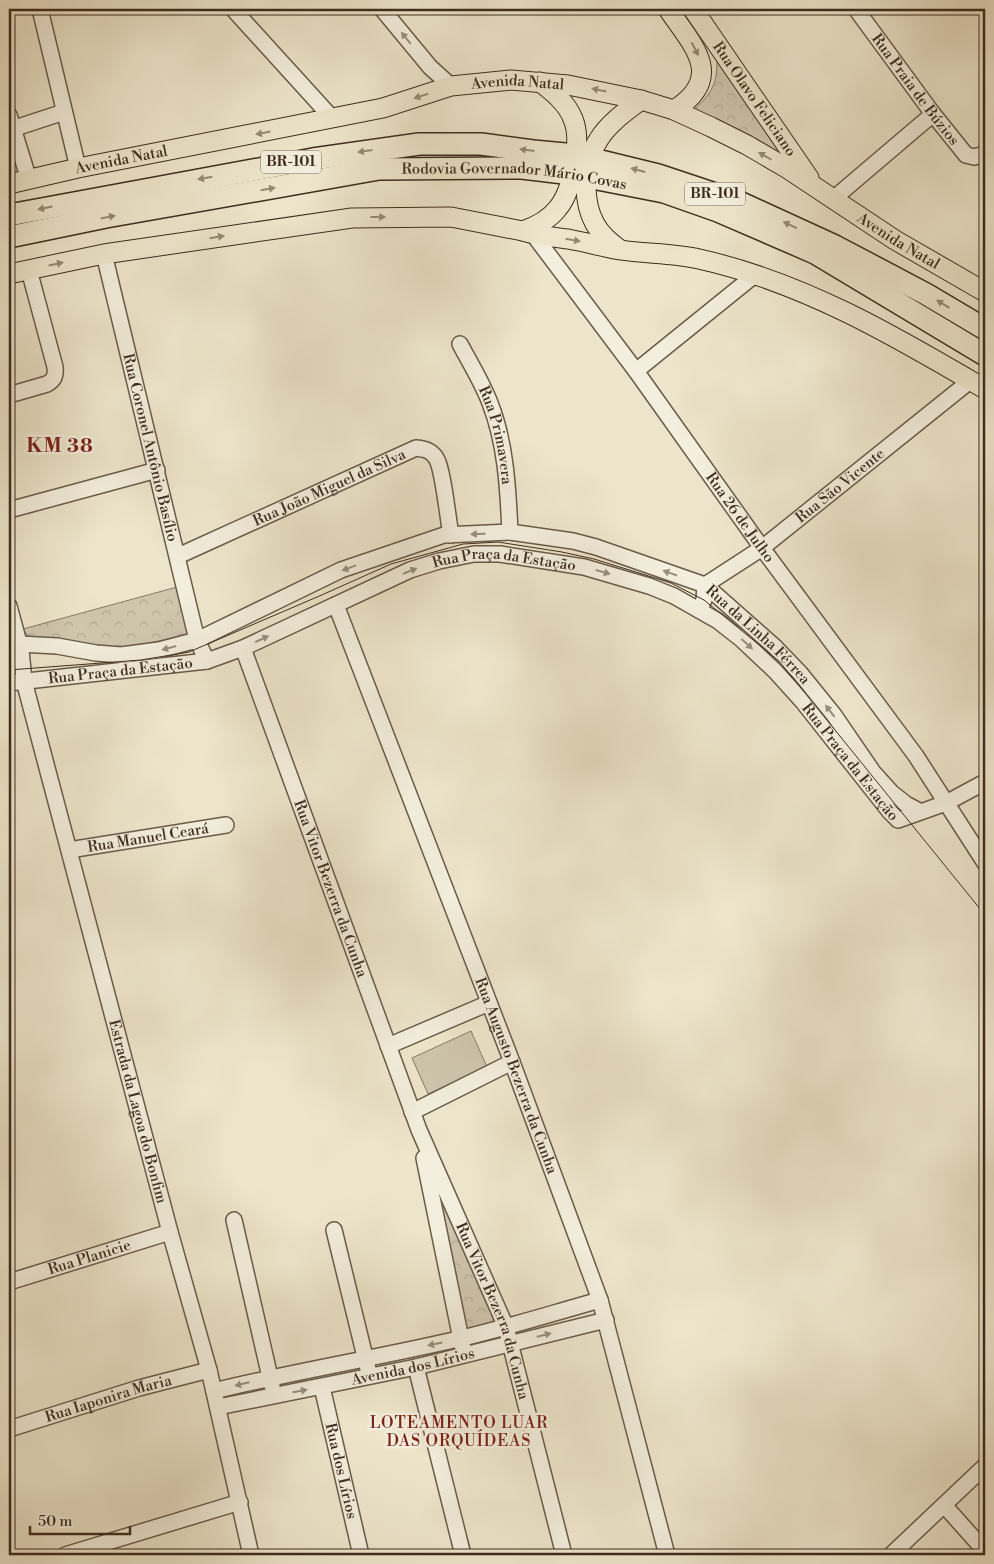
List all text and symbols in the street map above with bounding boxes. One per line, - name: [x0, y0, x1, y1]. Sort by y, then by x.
- street label: Rua Praia de Búzios: [868, 30, 964, 149]
- one-way arrow: [400, 32, 411, 45]
- street label: Rua Olavo Feliciano: [709, 38, 801, 160]
- one-way arrow: [691, 42, 699, 57]
- street label: Avenida Natal: [469, 70, 566, 94]
- one-way arrow: [590, 86, 606, 94]
- one-way arrow: [414, 93, 429, 100]
- one-way arrow: [255, 129, 271, 137]
- street label: Avenida Natal: [73, 141, 170, 178]
- one-way arrow: [519, 146, 535, 154]
- one-way arrow: [357, 147, 373, 155]
- road number: BR-101: [261, 150, 321, 173]
- one-way arrow: [759, 151, 772, 160]
- street label: Rodovia Governador Mário Covas: [401, 158, 628, 194]
- one-way arrow: [630, 165, 645, 173]
- one-way arrow: [197, 174, 213, 182]
- road number: BR-101: [685, 182, 745, 205]
- one-way arrow: [260, 185, 276, 193]
- one-way arrow: [37, 204, 53, 212]
- street label: Avenida Natal: [853, 208, 944, 274]
- one-way arrow: [100, 212, 116, 220]
- one-way arrow: [370, 213, 386, 221]
- one-way arrow: [783, 221, 798, 229]
- one-way arrow: [209, 232, 225, 240]
- one-way arrow: [565, 237, 581, 245]
- one-way arrow: [49, 260, 65, 268]
- one-way arrow: [937, 300, 950, 309]
- street label: Rua Coronel Antônio Basílio: [119, 351, 182, 543]
- street label: Rua Primavera: [474, 383, 517, 486]
- district label: KM 38: [26, 434, 94, 459]
- street label: Rua João Miguel da Silva: [250, 444, 409, 530]
- street label: Rua São Vicente: [791, 444, 888, 527]
- street label: Rua 26 de Julho: [702, 468, 779, 566]
- one-way arrow: [470, 530, 486, 538]
- street label: Rua Praça da Estação: [430, 545, 577, 575]
- one-way arrow: [341, 565, 356, 572]
- one-way arrow: [402, 567, 417, 574]
- one-way arrow: [662, 568, 677, 576]
- one-way arrow: [595, 569, 610, 577]
- street label: Rua da Linha Férrea: [702, 581, 815, 688]
- one-way arrow: [255, 635, 269, 643]
- one-way arrow: [740, 639, 753, 650]
- one-way arrow: [161, 644, 176, 652]
- street label: Rua Praça da Estação: [47, 653, 194, 688]
- street label: Rua Praça da Estação: [798, 699, 903, 825]
- one-way arrow: [825, 704, 835, 718]
- street label: Rua Vitor Bezerra da Cunha: [290, 797, 372, 980]
- street label: Rua Manuel Ceará: [86, 818, 210, 856]
- street label: Rua Augusto Bezerra da Cunha: [471, 975, 562, 1177]
- street label: Estrada da Lagoa do Bonfim: [105, 1017, 172, 1205]
- street label: Rua Vitor Bezerra da Cunha: [451, 1219, 534, 1402]
- street label: Rua Planicie: [45, 1235, 133, 1279]
- one-way arrow: [536, 1331, 551, 1339]
- one-way arrow: [427, 1341, 443, 1349]
- street label: Avenida dos Lírios: [349, 1343, 476, 1390]
- street label: Rua Iaponira Maria: [43, 1370, 174, 1427]
- one-way arrow: [234, 1380, 249, 1388]
- one-way arrow: [293, 1386, 309, 1394]
- district label: LOTEAMENTO LUAR DAS ORQUÍDEAS: [370, 1413, 548, 1451]
- street label: Rua dos Lírios: [321, 1421, 362, 1521]
- scale bar: [30, 1504, 130, 1536]
- text: 50 m: [38, 1512, 72, 1531]

